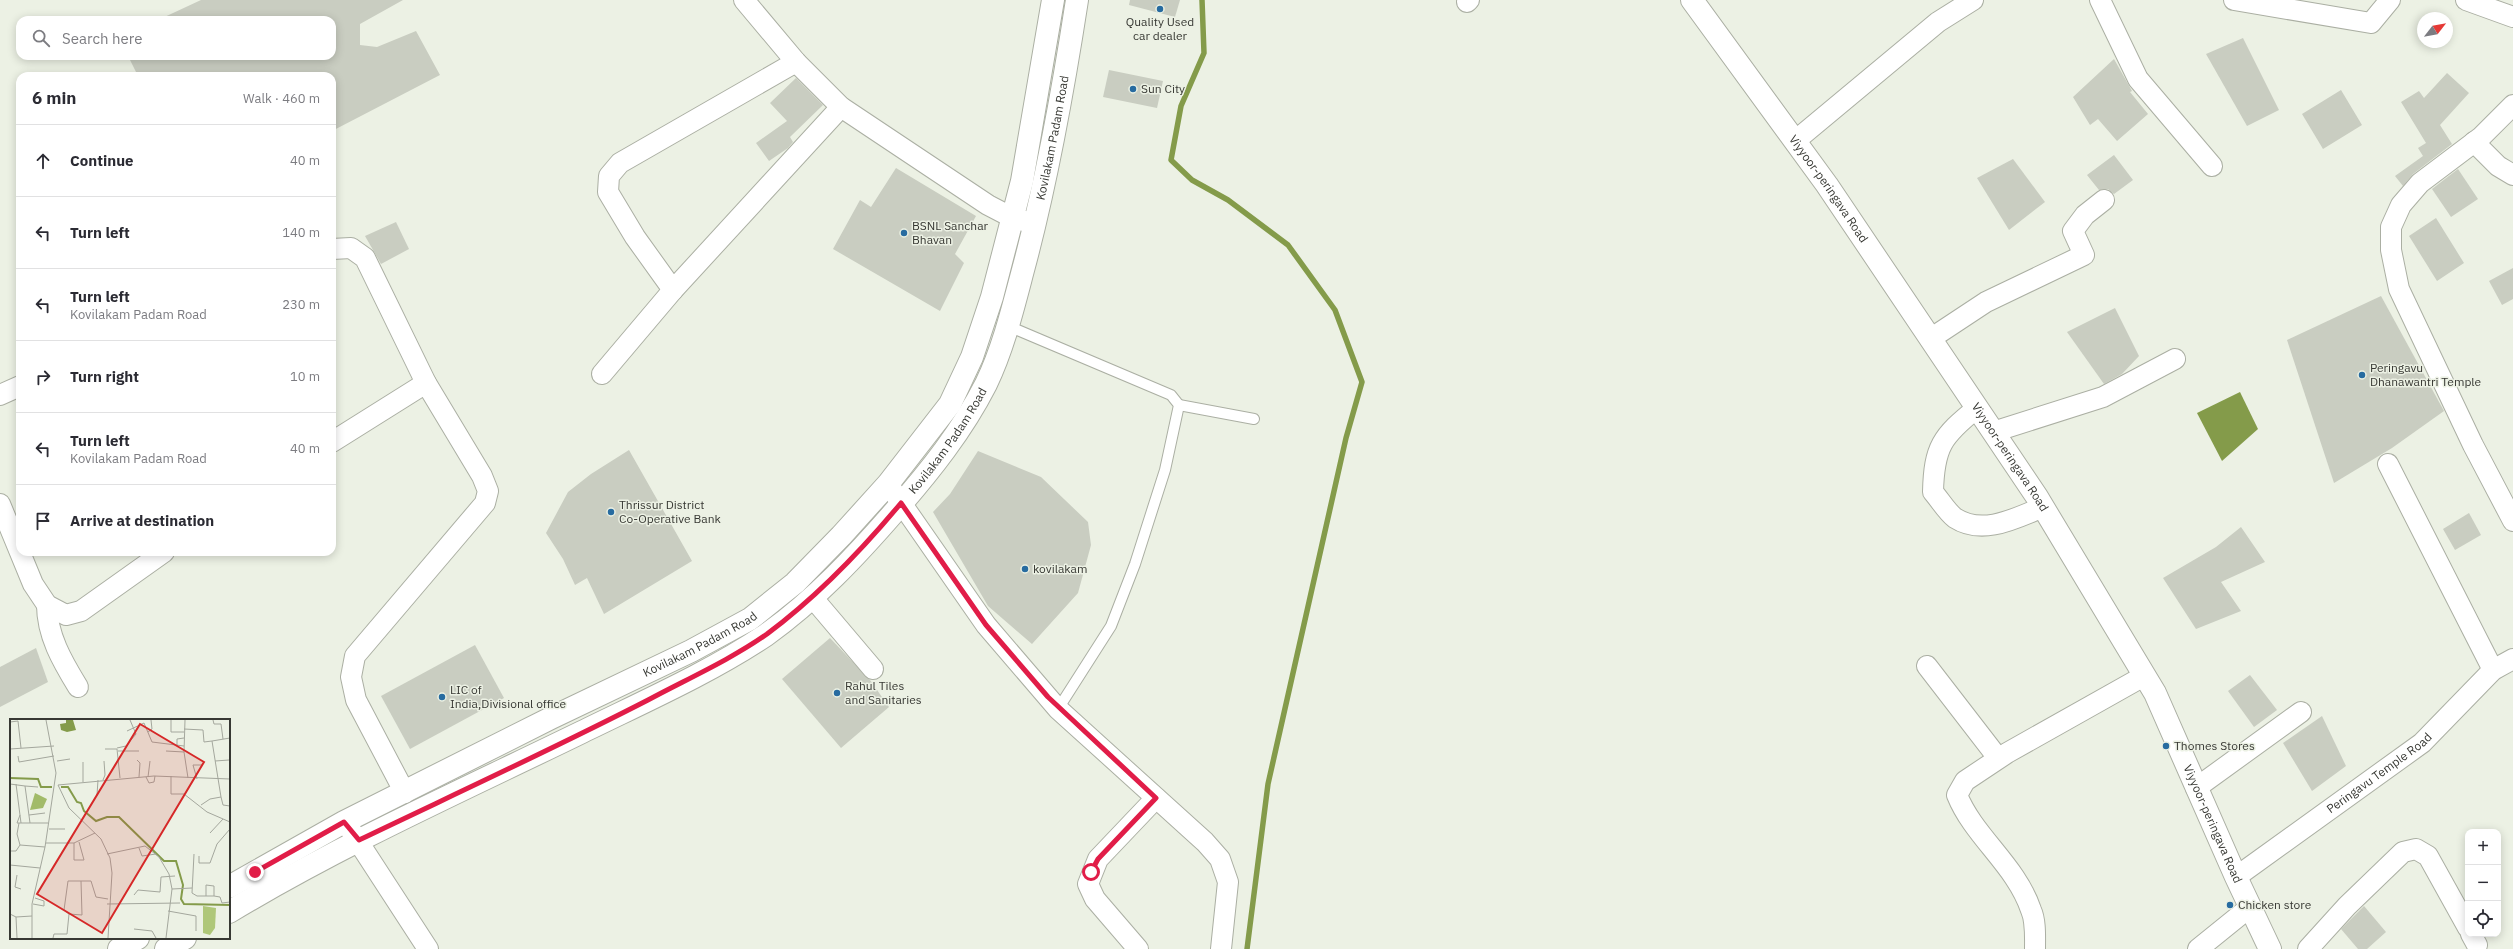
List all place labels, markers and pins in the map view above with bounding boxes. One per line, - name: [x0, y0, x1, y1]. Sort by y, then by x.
- marker: Quality Used car dealer: [1155, 4, 1165, 14]
- place label: Quality Used car dealer: [1126, 14, 1194, 43]
- place label: Sun City: [1141, 81, 1185, 96]
- marker: Sun City: [1128, 84, 1138, 94]
- place label: BSNL Sanchar Bhavan: [912, 218, 989, 247]
- marker: BSNL Sanchar Bhavan: [899, 228, 909, 238]
- place label: Peringavu Dhanawantri Temple: [2370, 360, 2482, 389]
- marker: Peringavu Dhanawantri Temple: [2357, 370, 2367, 380]
- place label: Thrissur District Co-Operative Bank: [619, 497, 722, 526]
- marker: Thrissur District Co-Operative Bank: [606, 507, 616, 517]
- place label: kovilakam: [1033, 561, 1087, 576]
- marker: kovilakam: [1020, 564, 1030, 574]
- place label: Rahul Tiles and Sanitaries: [845, 678, 922, 707]
- place label: LIC of India,Divisional office: [450, 682, 567, 711]
- marker: Rahul Tiles and Sanitaries: [832, 688, 842, 698]
- marker: LIC of India,Divisional office: [437, 692, 447, 702]
- place label: Thomes Stores: [2174, 738, 2255, 753]
- marker: Thomes Stores: [2161, 741, 2171, 751]
- place label: Chicken store: [2238, 897, 2312, 912]
- marker: Chicken store: [2225, 900, 2235, 910]

